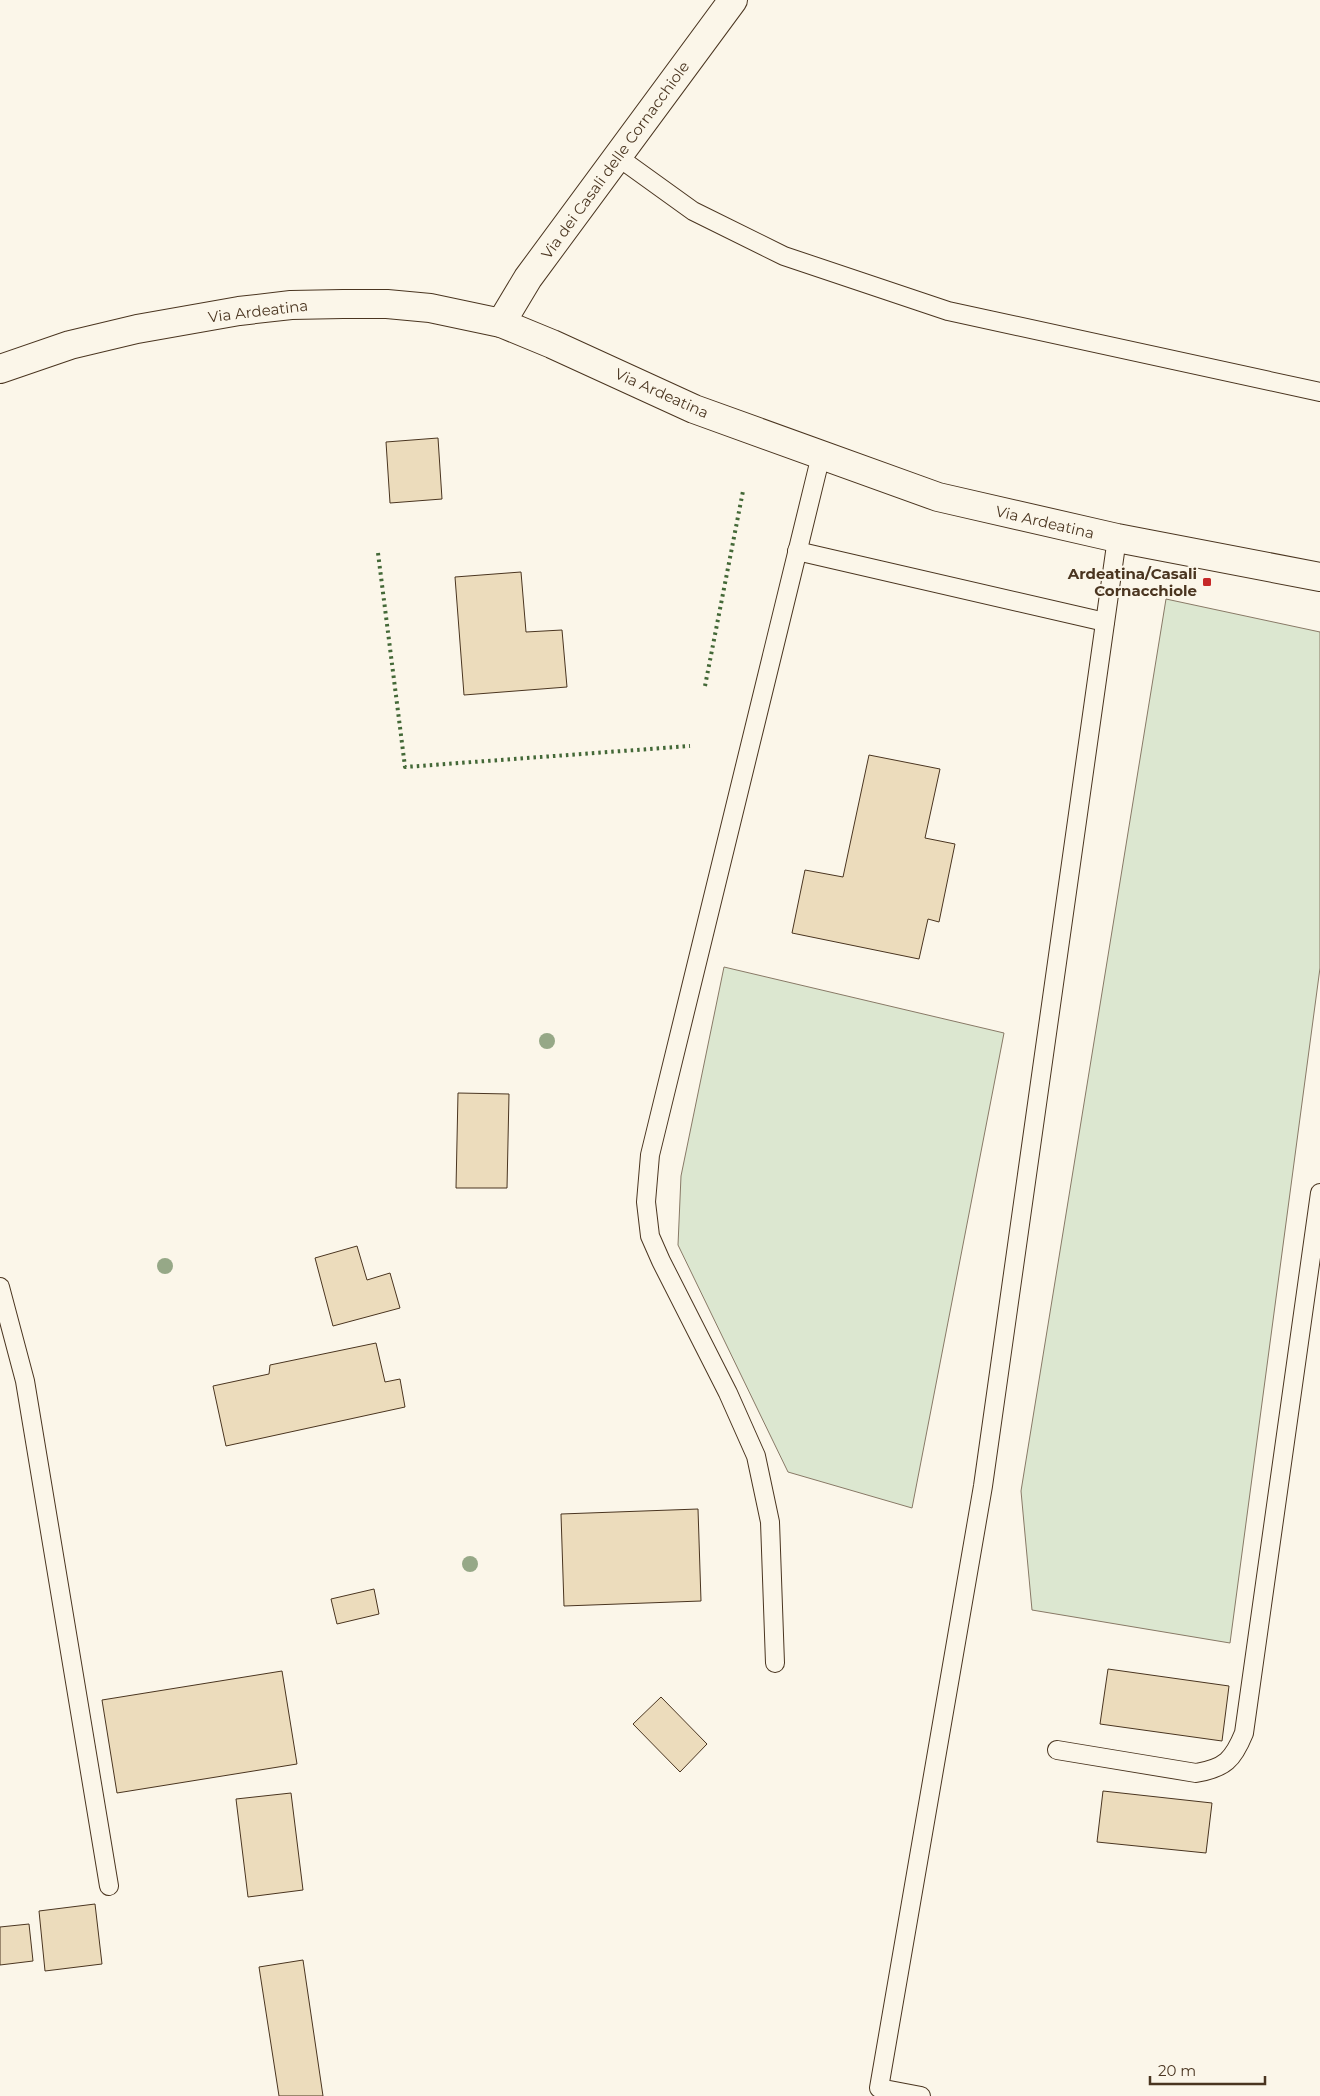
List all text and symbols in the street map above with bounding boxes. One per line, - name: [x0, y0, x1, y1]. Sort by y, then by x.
- street label: Via dei Casali delle Cornacchiole: [537, 57, 693, 263]
- street label: Via Ardeatina: [207, 295, 309, 327]
- street label: Via Ardeatina: [612, 364, 712, 422]
- street label: Via Ardeatina: [994, 501, 1096, 543]
- place label: Ardeatina/Casali Cornacchiole: [1067, 564, 1197, 600]
- marker: Ardeatina/Casali Cornacchiole: [1201, 576, 1213, 588]
- scale bar: [1150, 2054, 1265, 2086]
- text: 20 m: [1158, 2061, 1196, 2080]

